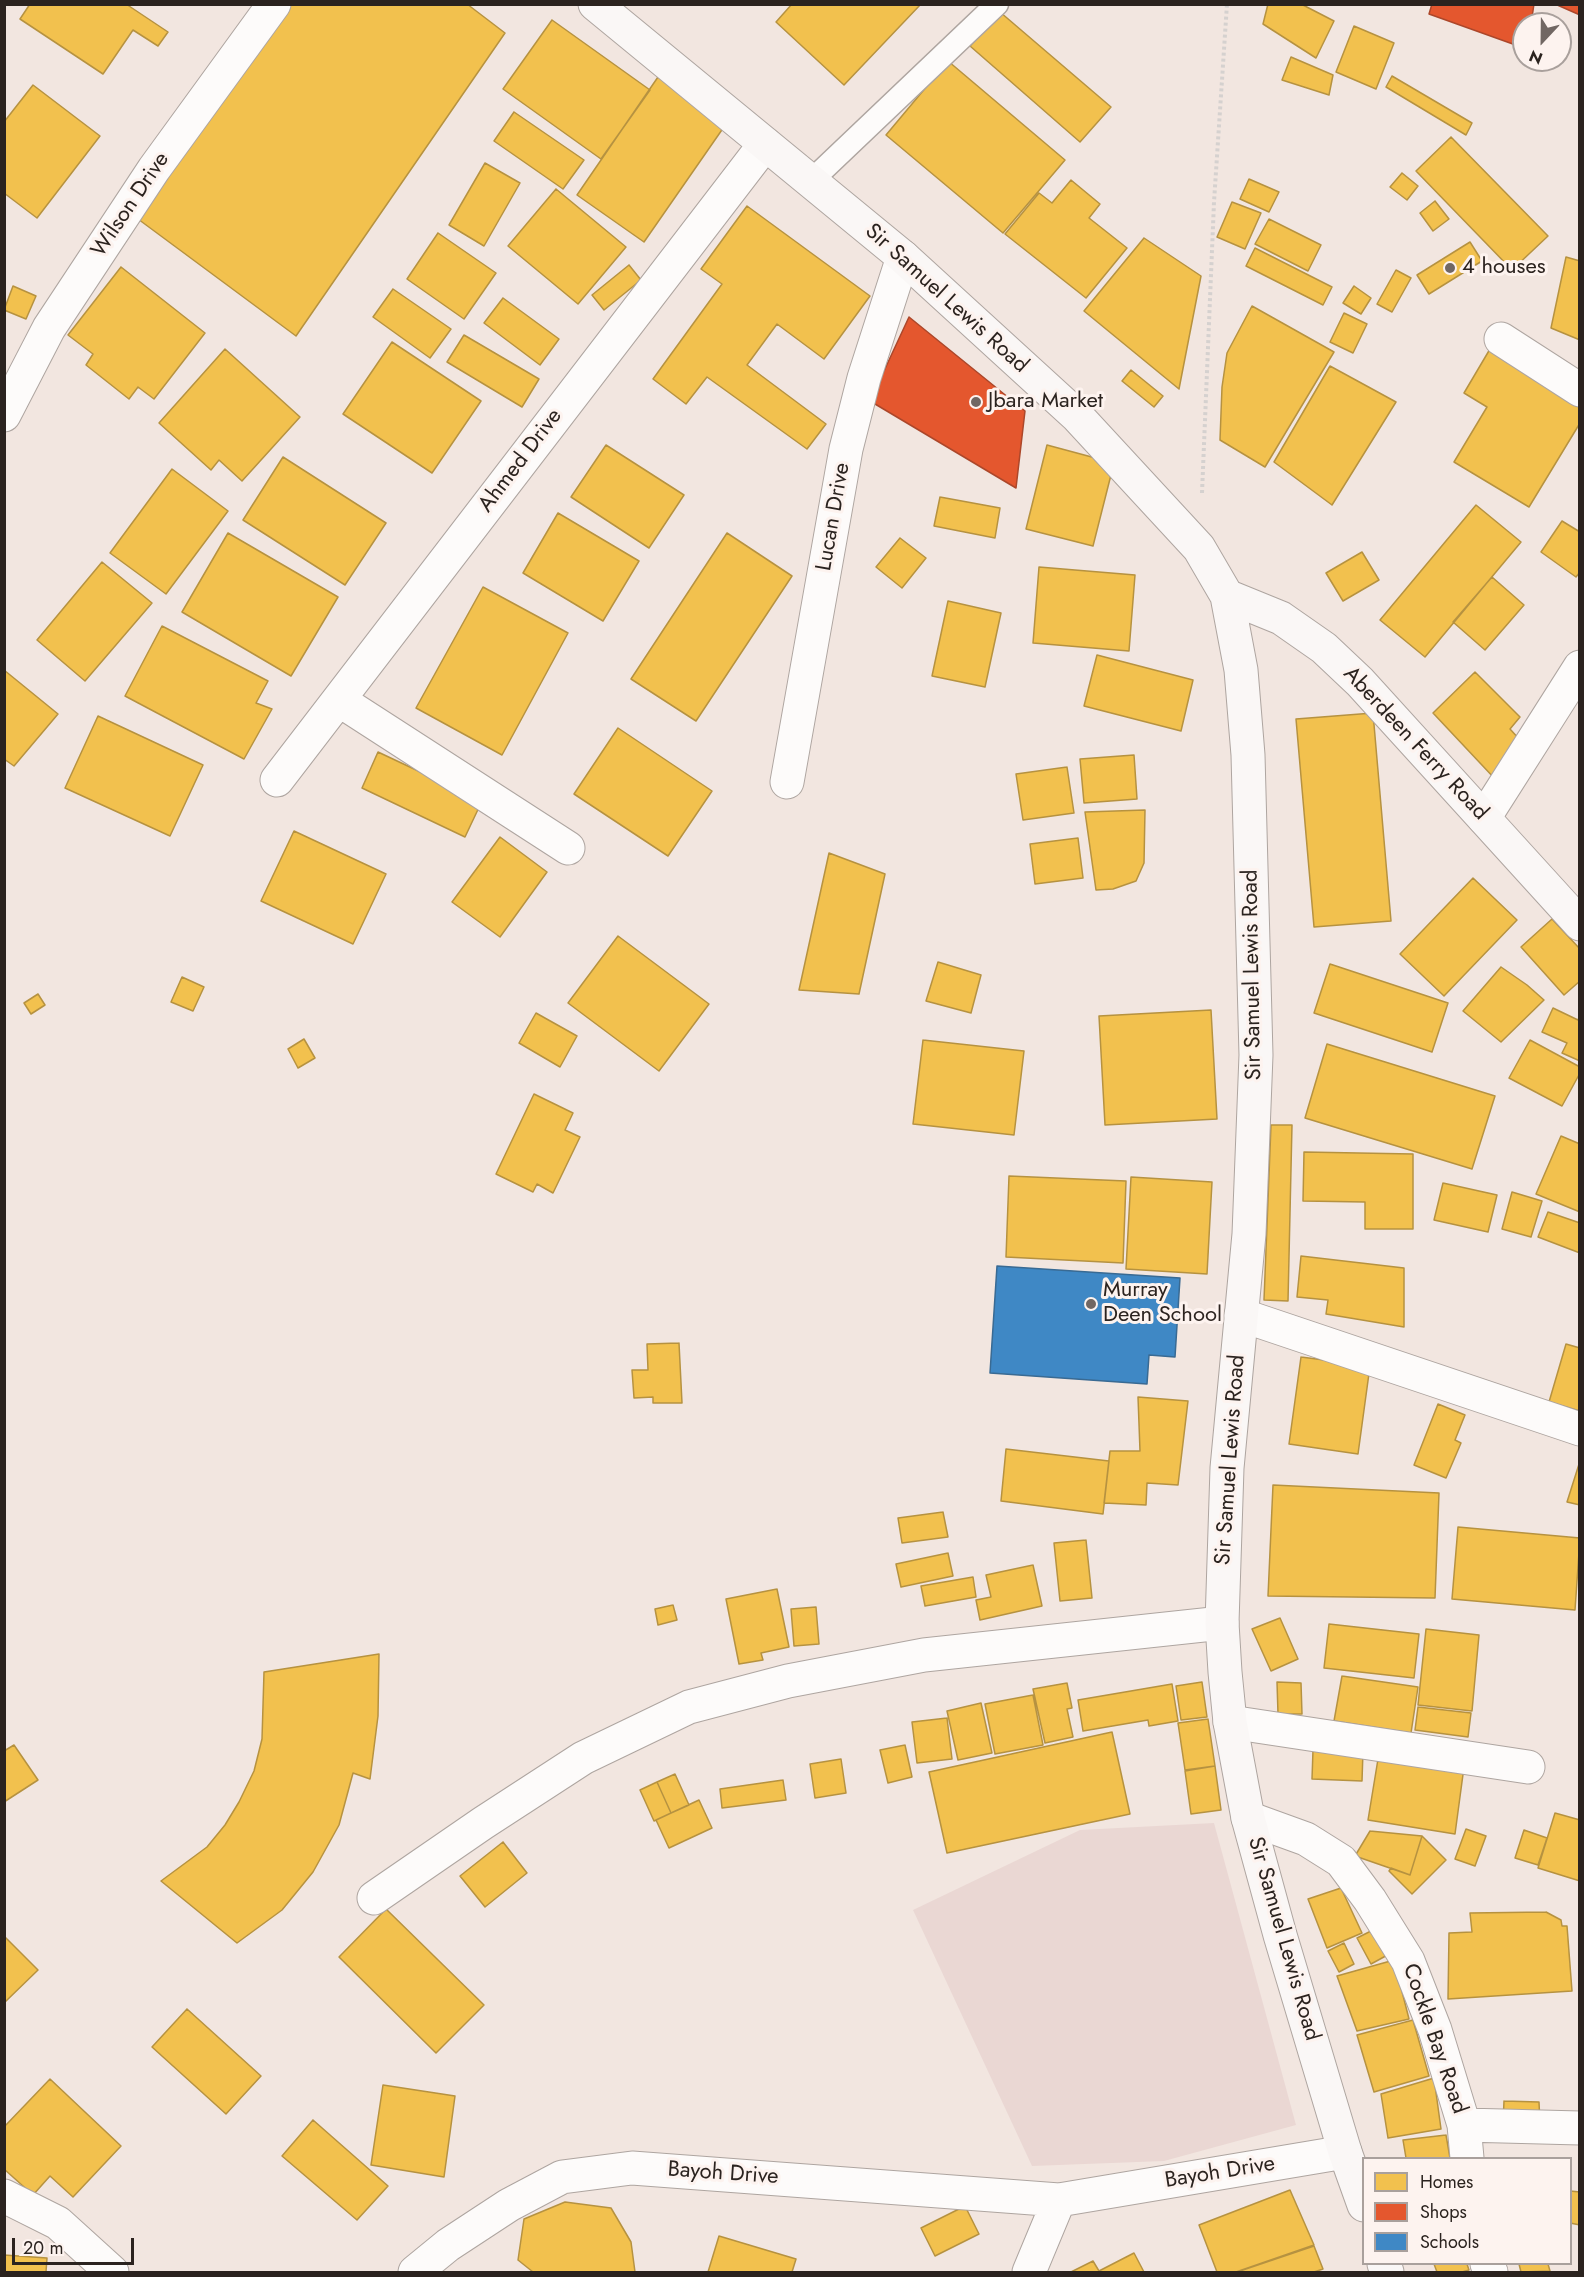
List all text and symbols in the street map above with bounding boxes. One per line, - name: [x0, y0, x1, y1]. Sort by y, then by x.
- north arrow: [1512, 12, 1572, 72]
- text: N: [1526, 44, 1546, 70]
- street label: Wilson Drive: [86, 148, 176, 262]
- street label: Sir Samuel Lewis Road: [859, 219, 1033, 379]
- place label: 4 houses: [1462, 255, 1546, 281]
- marker: 4 houses: [1443, 261, 1457, 275]
- place label: Jbara Market: [988, 389, 1103, 415]
- marker: Jbara Market: [969, 395, 983, 409]
- street label: Ahmed Drive: [474, 404, 568, 518]
- street label: Lucan Drive: [812, 461, 856, 573]
- street label: Aberdeen Ferry Road: [1337, 662, 1493, 826]
- street label: Sir Samuel Lewis Road: [1238, 869, 1268, 1081]
- place label: Murray Deen School: [1103, 1278, 1222, 1330]
- marker: Murray Deen School: [1084, 1297, 1098, 1311]
- street label: Sir Samuel Lewis Road: [1210, 1354, 1252, 1566]
- street label: Sir Samuel Lewis Road: [1241, 1834, 1325, 2044]
- street label: Cockle Bay Road: [1396, 1961, 1472, 2117]
- street label: Bayoh Drive: [1163, 2151, 1277, 2195]
- street label: Bayoh Drive: [667, 2157, 779, 2191]
- legend: [1362, 2157, 1572, 2265]
- text: Homes: [1420, 2169, 1473, 2195]
- text: Shops: [1420, 2199, 1467, 2225]
- scale bar: [15, 2226, 136, 2264]
- text: Schools: [1420, 2229, 1479, 2255]
- text: 20 m: [23, 2235, 63, 2261]

